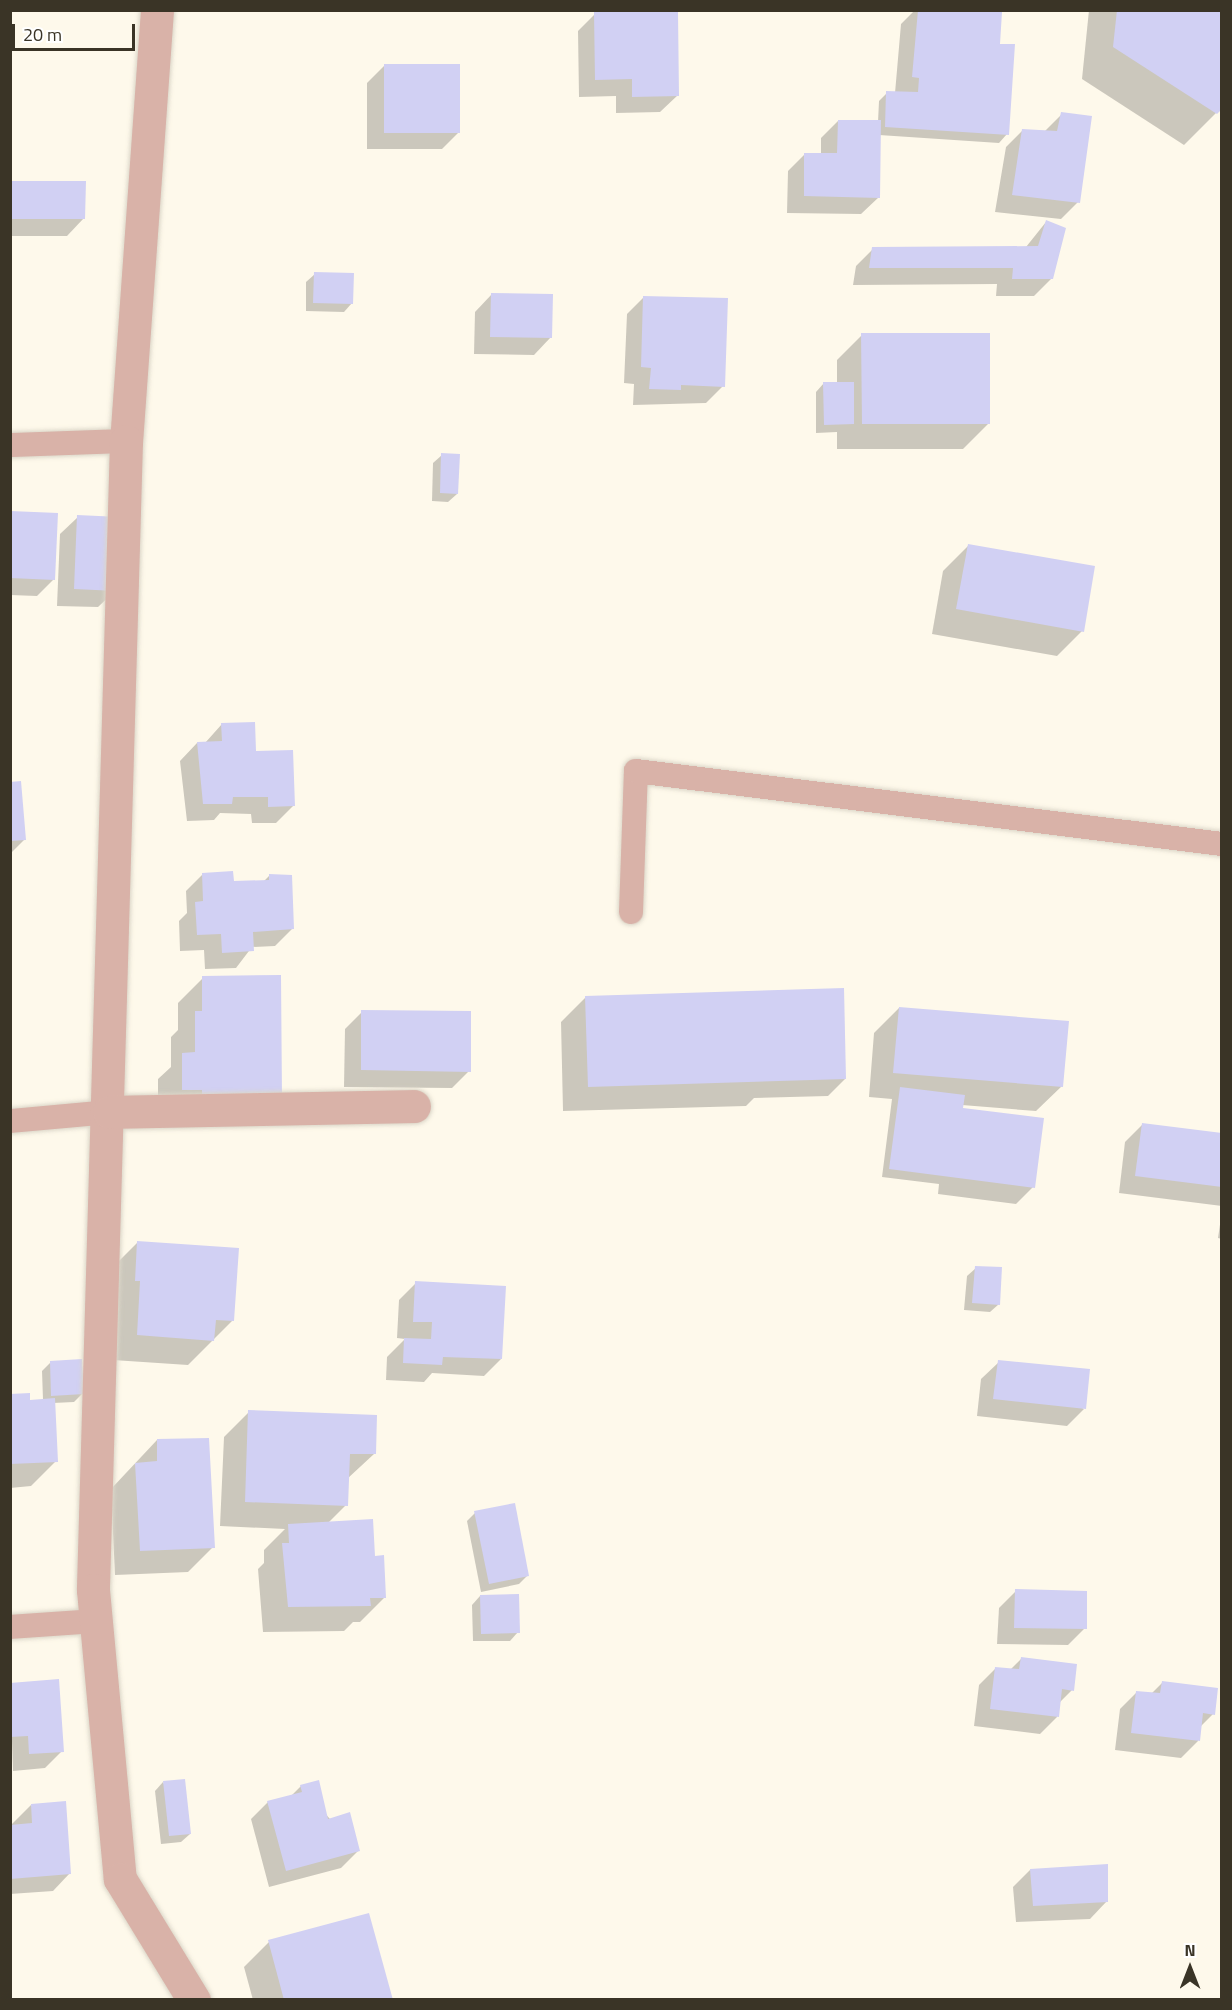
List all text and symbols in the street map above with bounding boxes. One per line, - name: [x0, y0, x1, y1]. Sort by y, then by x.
- scale bar: [15, 12, 138, 50]
- text: 20 m: [23, 21, 62, 48]
- north arrow: [1160, 1938, 1220, 1998]
- text: N: [1184, 1938, 1196, 1962]

